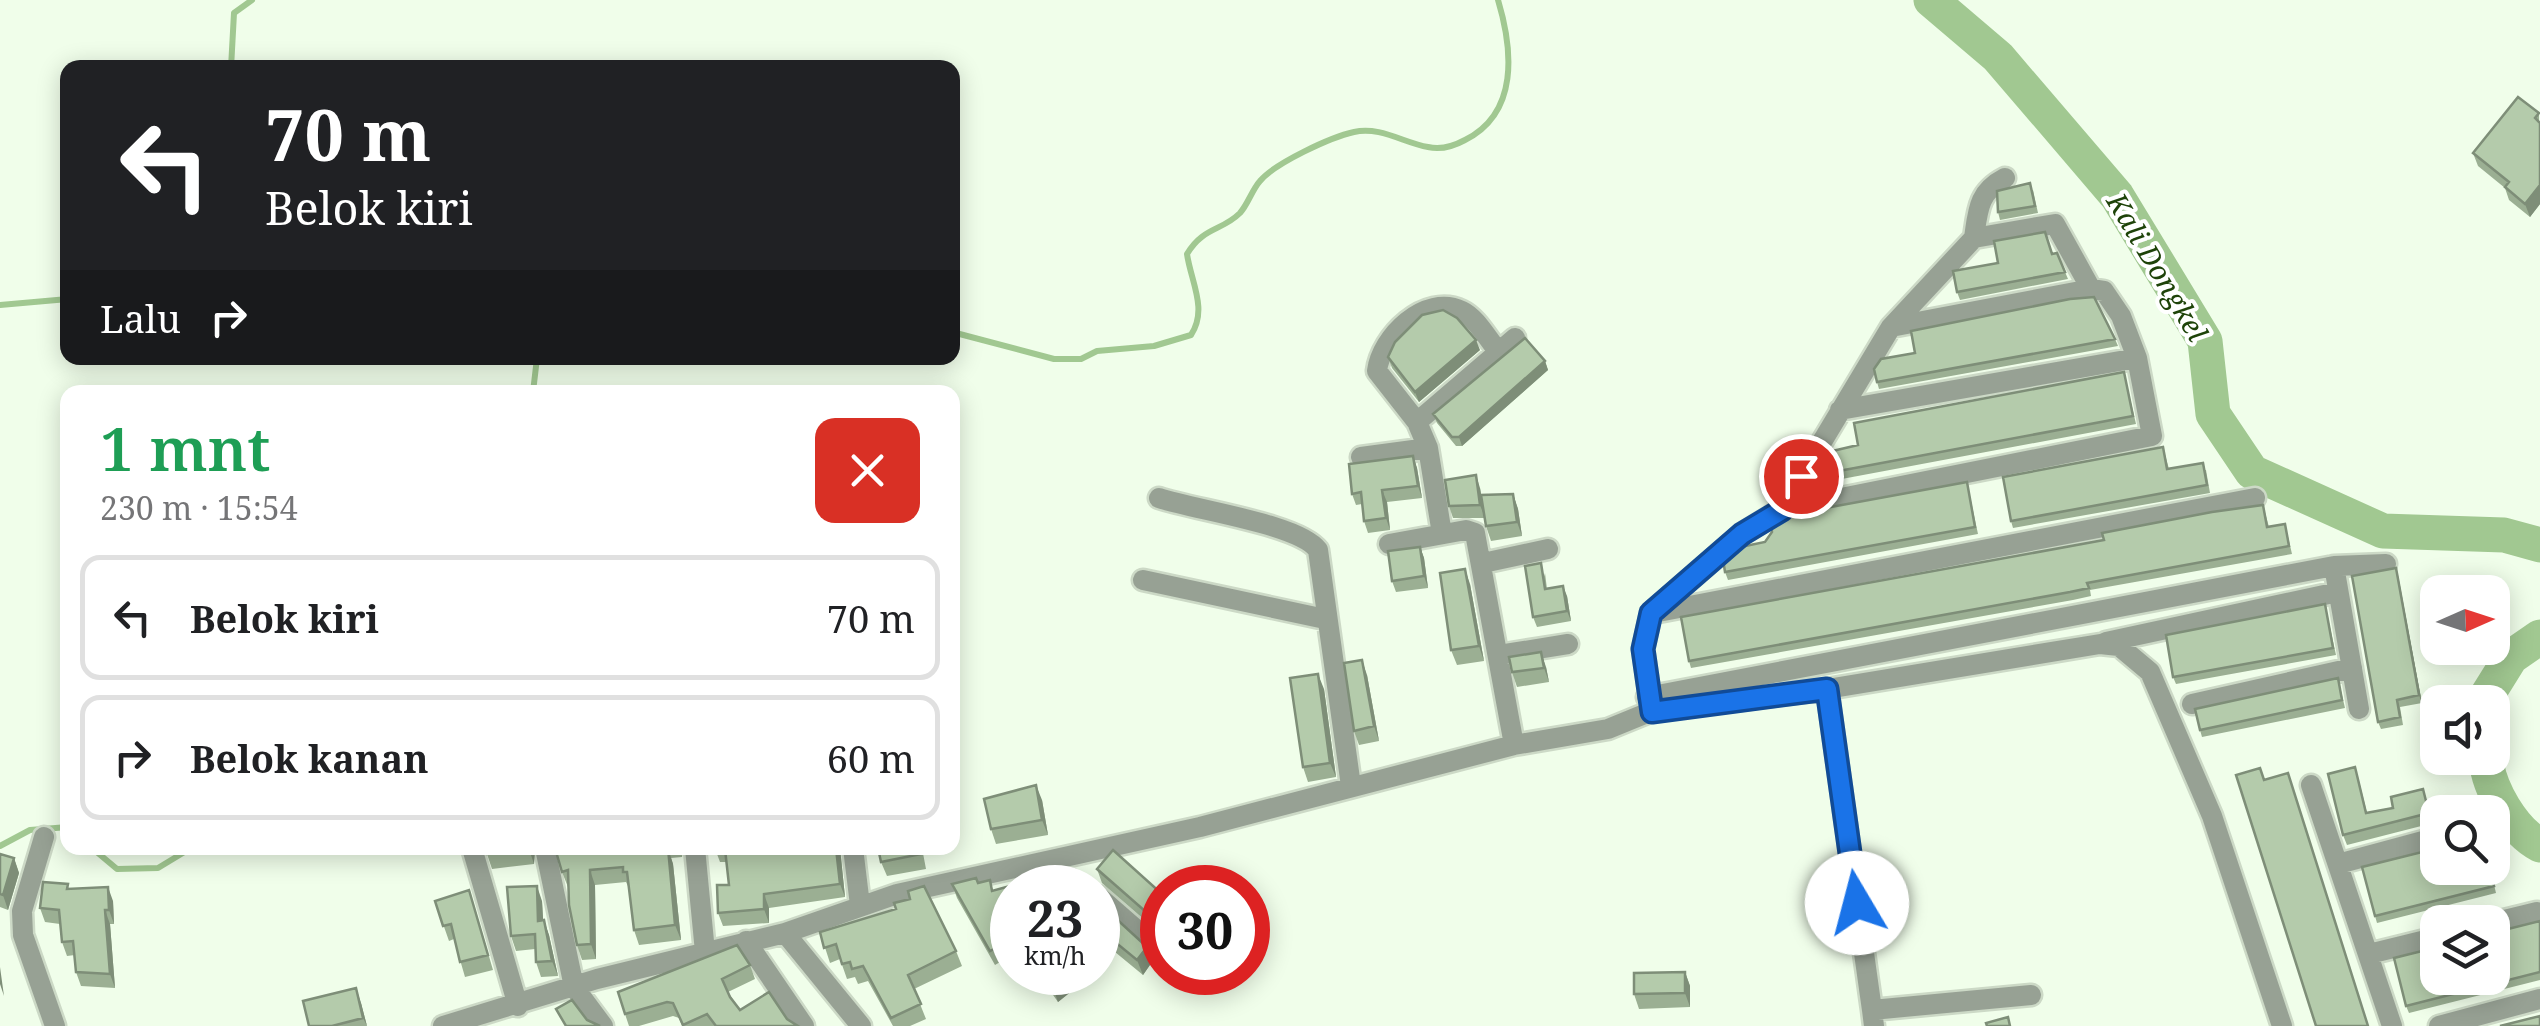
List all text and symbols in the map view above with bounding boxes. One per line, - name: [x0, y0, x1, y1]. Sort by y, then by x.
- text: 70 m: [265, 86, 431, 182]
- icon: left: [100, 100, 230, 230]
- text: Belok kiri: [265, 177, 473, 238]
- water label: Kali Dongkel: [2098, 184, 2217, 348]
- icon: right: [201, 290, 256, 345]
- text: Lalu: [100, 292, 181, 344]
- text: 1 mnt: [100, 407, 270, 489]
- button: close: [815, 418, 920, 523]
- pin: [1759, 434, 1844, 519]
- icon: arrive: [1774, 449, 1829, 504]
- text: 230 m · 15:54: [100, 486, 298, 529]
- north arrow: [2420, 575, 2510, 665]
- map controls: [2420, 575, 2510, 995]
- icon: left: [105, 590, 160, 645]
- text: Belok kiri: [190, 592, 379, 644]
- text: 70 m: [827, 592, 915, 644]
- button: sound: [2420, 685, 2510, 775]
- icon: right: [105, 730, 160, 785]
- text: Belok kanan: [190, 732, 429, 784]
- text: 60 m: [827, 732, 915, 784]
- button: search: [2420, 795, 2510, 885]
- position arrow: [1805, 851, 1909, 955]
- speed limit sign: 30: [1140, 865, 1270, 995]
- text: 23: [1027, 884, 1083, 952]
- button: layers: [2420, 905, 2510, 995]
- text: km/h: [1024, 938, 1086, 972]

